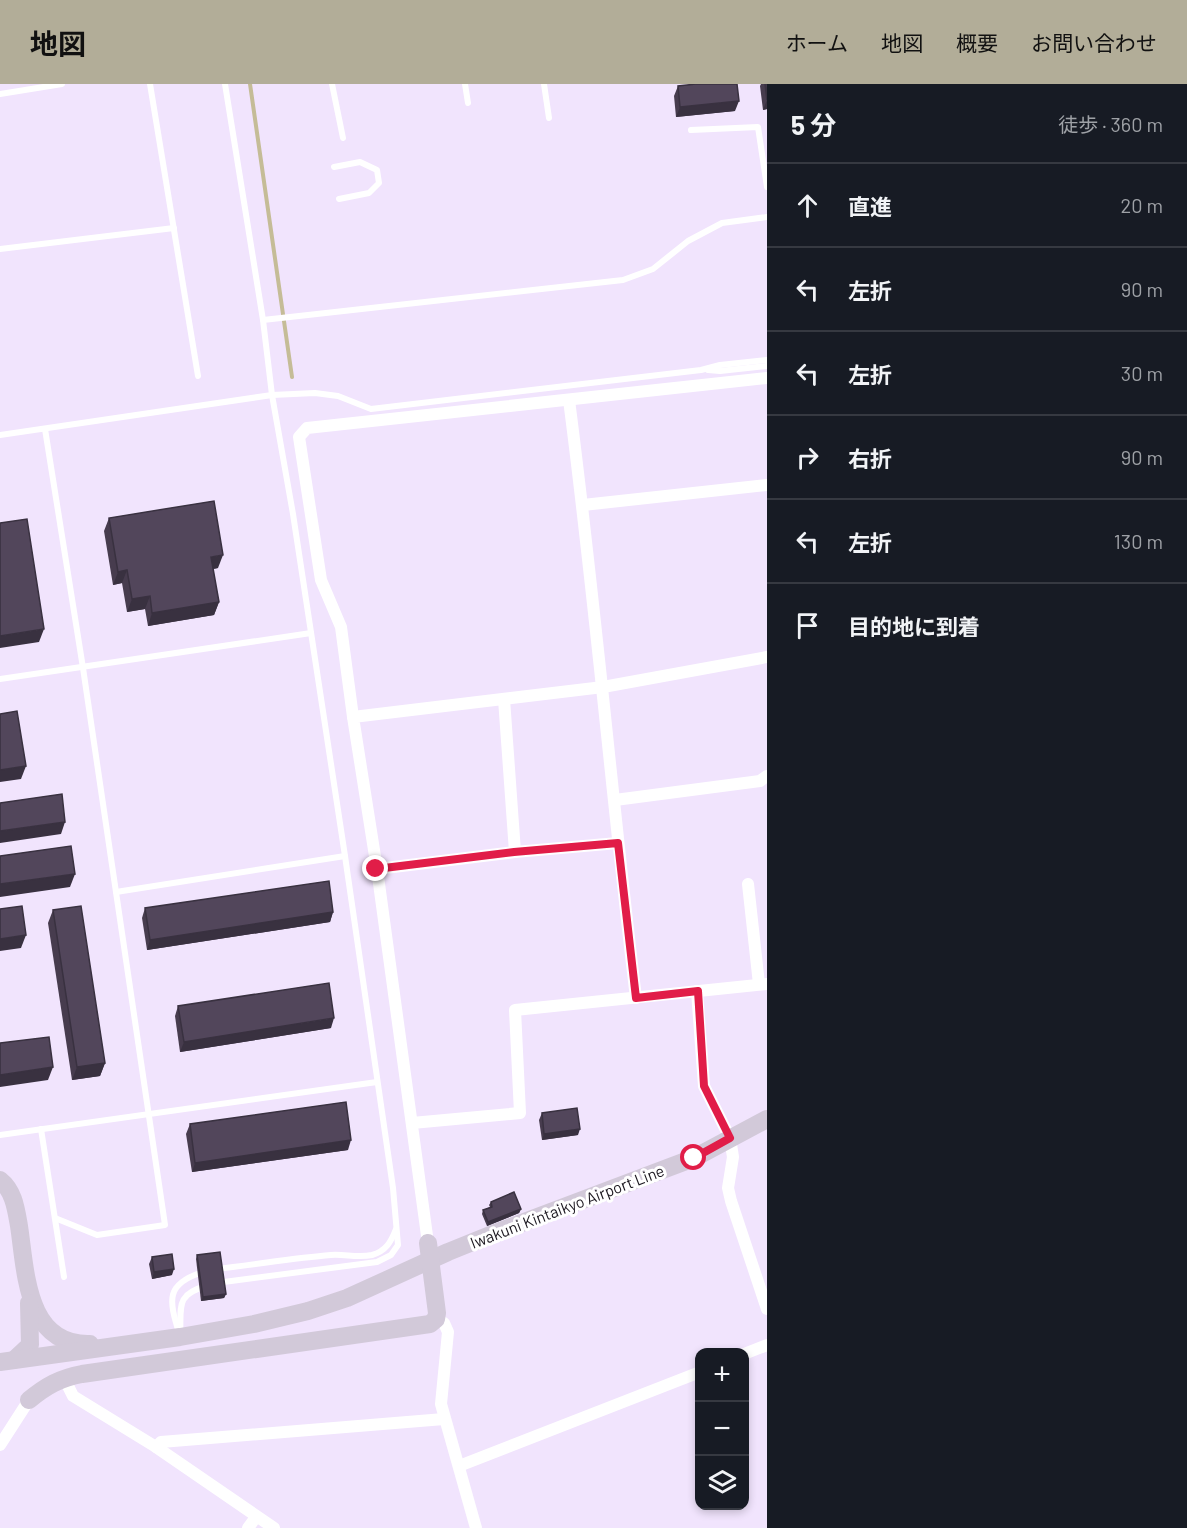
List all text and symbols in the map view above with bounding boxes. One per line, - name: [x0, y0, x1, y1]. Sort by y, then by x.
- text: 地図: [30, 26, 86, 60]
- text: ホーム: [786, 30, 848, 55]
- text: 地図: [881, 30, 923, 55]
- text: 概要: [956, 30, 998, 55]
- text: お問い合わせ: [1031, 30, 1157, 55]
- text: 5 分: [791, 109, 836, 140]
- text: 徒歩 · 360 m: [1058, 112, 1163, 136]
- icon: ahead: [791, 189, 824, 222]
- text: 直進: [848, 193, 892, 219]
- text: 20 m: [1120, 193, 1163, 217]
- icon: left: [791, 273, 824, 306]
- text: 左折: [848, 277, 892, 303]
- text: 90 m: [1121, 277, 1163, 301]
- icon: left: [791, 357, 824, 390]
- text: 左折: [848, 361, 892, 387]
- text: 30 m: [1121, 361, 1163, 385]
- icon: right: [791, 441, 824, 474]
- text: 右折: [848, 445, 892, 471]
- text: 90 m: [1121, 445, 1163, 469]
- icon: left: [791, 525, 824, 558]
- text: 左折: [848, 529, 892, 555]
- text: 130 m: [1114, 529, 1163, 553]
- icon: arrive: [791, 609, 824, 642]
- text: 目的地に到着: [848, 613, 980, 639]
- route end: [362, 855, 388, 881]
- route start: [680, 1144, 706, 1170]
- street label: Iwakuni Kintaikyo Airport Line: [467, 1160, 667, 1252]
- map controls: [695, 1348, 749, 1510]
- button: +: [695, 1348, 749, 1402]
- button: −: [695, 1402, 749, 1456]
- button: layers: [695, 1456, 749, 1510]

